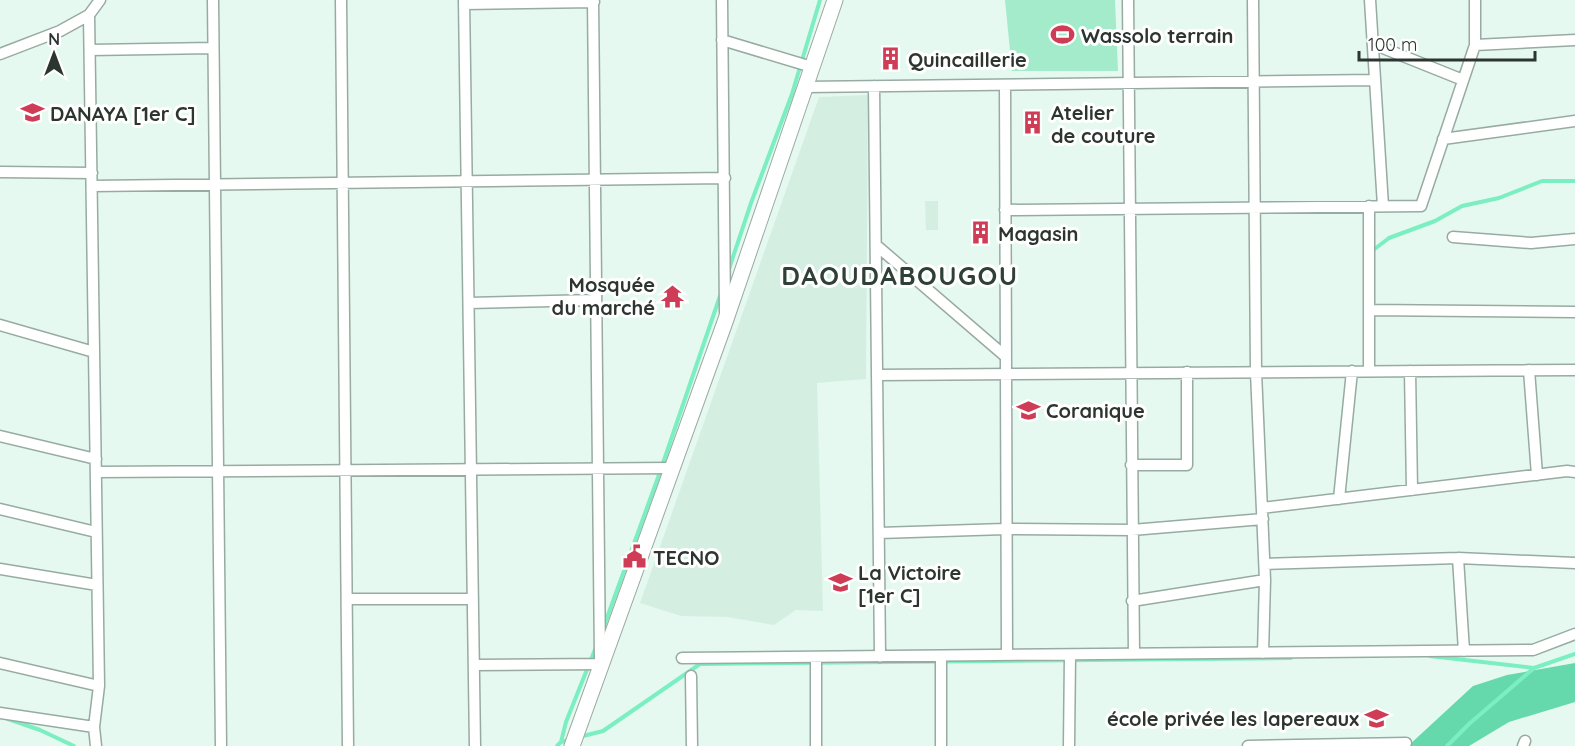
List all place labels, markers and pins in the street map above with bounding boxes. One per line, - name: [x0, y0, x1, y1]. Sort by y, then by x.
- sports icon: Wassolo terrain: [1050, 22, 1076, 48]
- place label: Wassolo terrain: [1081, 23, 1233, 48]
- building icon: Quincaillerie: [877, 46, 903, 72]
- place label: Quincaillerie: [908, 47, 1027, 72]
- school or university icon: DANAYA [1er C]: [19, 100, 45, 126]
- place label: Atelier de couture: [1051, 100, 1156, 148]
- place label: DANAYA [1er C]: [50, 101, 196, 126]
- building icon: Atelier de couture: [1020, 110, 1046, 136]
- building icon: Magasin: [967, 220, 993, 246]
- place label: Magasin: [998, 221, 1078, 246]
- place label: Mosquée du marché: [552, 272, 655, 320]
- temple icon: Mosquée du marché: [660, 283, 686, 309]
- school or university icon: Coranique: [1015, 397, 1041, 423]
- place label: Coranique: [1046, 398, 1145, 423]
- public building icon: TECNO: [622, 544, 648, 570]
- place label: TECNO: [653, 545, 719, 570]
- place label: La Victoire [1er C]: [858, 560, 961, 608]
- school or university icon: La Victoire [1er C]: [827, 570, 853, 596]
- school or university icon: école privée les lapereaux: [1364, 705, 1390, 731]
- place label: école privée les lapereaux: [1107, 706, 1359, 731]

